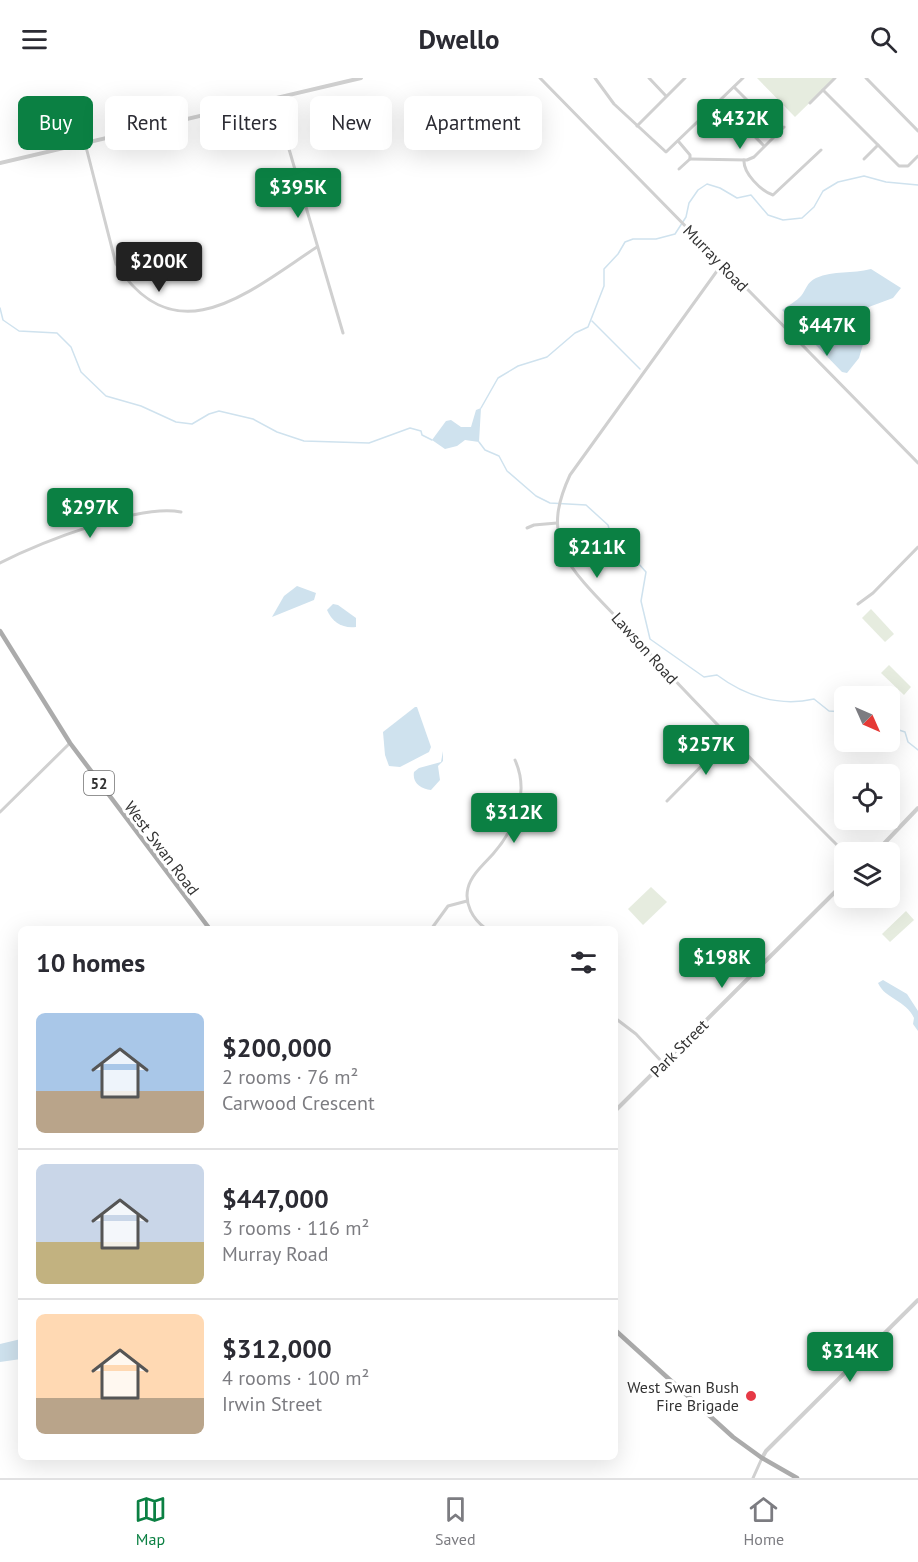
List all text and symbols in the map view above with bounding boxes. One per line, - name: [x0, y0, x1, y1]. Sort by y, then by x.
- text: Dwello: [419, 22, 499, 56]
- icon: menu: [18, 23, 51, 56]
- icon: search: [867, 23, 900, 56]
- chip: Buy: [18, 96, 93, 150]
- chip: Rent: [105, 96, 188, 150]
- chip: Filters: [200, 96, 298, 150]
- chip: New: [310, 96, 392, 150]
- chip: Apartment: [404, 96, 542, 150]
- pin: $432K: [698, 99, 782, 150]
- text: $432K: [711, 105, 769, 131]
- pin: $395K: [256, 168, 340, 219]
- text: $395K: [269, 174, 327, 200]
- street label: Murray Road: [679, 220, 753, 296]
- pin: $200K: [117, 242, 201, 293]
- text: $200K: [130, 248, 188, 274]
- pin: $447K: [785, 306, 869, 357]
- text: $447K: [798, 312, 856, 338]
- pin: $297K: [48, 488, 132, 539]
- text: $297K: [61, 494, 119, 520]
- pin: $211K: [555, 528, 639, 579]
- text: $211K: [568, 534, 626, 560]
- street label: Lawson Road: [608, 608, 682, 688]
- north arrow: [834, 686, 900, 752]
- map controls: [834, 686, 900, 908]
- pin: $257K: [664, 725, 748, 776]
- text: $257K: [677, 731, 735, 757]
- button: locate: [834, 764, 900, 830]
- road number: 52: [84, 771, 114, 795]
- pin: $312K: [472, 793, 556, 844]
- street label: West Swan Road: [120, 797, 204, 899]
- text: $312K: [485, 799, 543, 825]
- button: layers: [834, 842, 900, 908]
- pin: $198K: [680, 938, 764, 989]
- text: $198K: [693, 944, 751, 970]
- text: 10 homes: [36, 946, 145, 979]
- icon: filters: [567, 946, 600, 979]
- street label: Park Street: [646, 1014, 713, 1081]
- text: $200,000: [222, 1031, 332, 1064]
- icon: home: [84, 1037, 156, 1109]
- text: 2 rooms · 76 m²: [222, 1064, 358, 1090]
- text: Carwood Crescent: [222, 1090, 375, 1116]
- text: $447,000: [222, 1182, 329, 1215]
- icon: home: [84, 1188, 156, 1260]
- text: 3 rooms · 116 m²: [222, 1215, 369, 1241]
- text: Murray Road: [222, 1241, 328, 1267]
- text: $312,000: [222, 1332, 332, 1365]
- pin: $314K: [808, 1332, 892, 1383]
- icon: home: [84, 1338, 156, 1410]
- text: $314K: [821, 1338, 879, 1364]
- text: 4 rooms · 100 m²: [222, 1365, 369, 1391]
- place label: West Swan Bush Fire Brigade: [627, 1377, 739, 1415]
- marker: West Swan Bush Fire Brigade: [744, 1389, 758, 1403]
- text: Irwin Street: [222, 1391, 322, 1417]
- tab: Map: [134, 1493, 167, 1549]
- tab: Saved: [435, 1493, 476, 1549]
- tab: Home: [744, 1493, 784, 1549]

